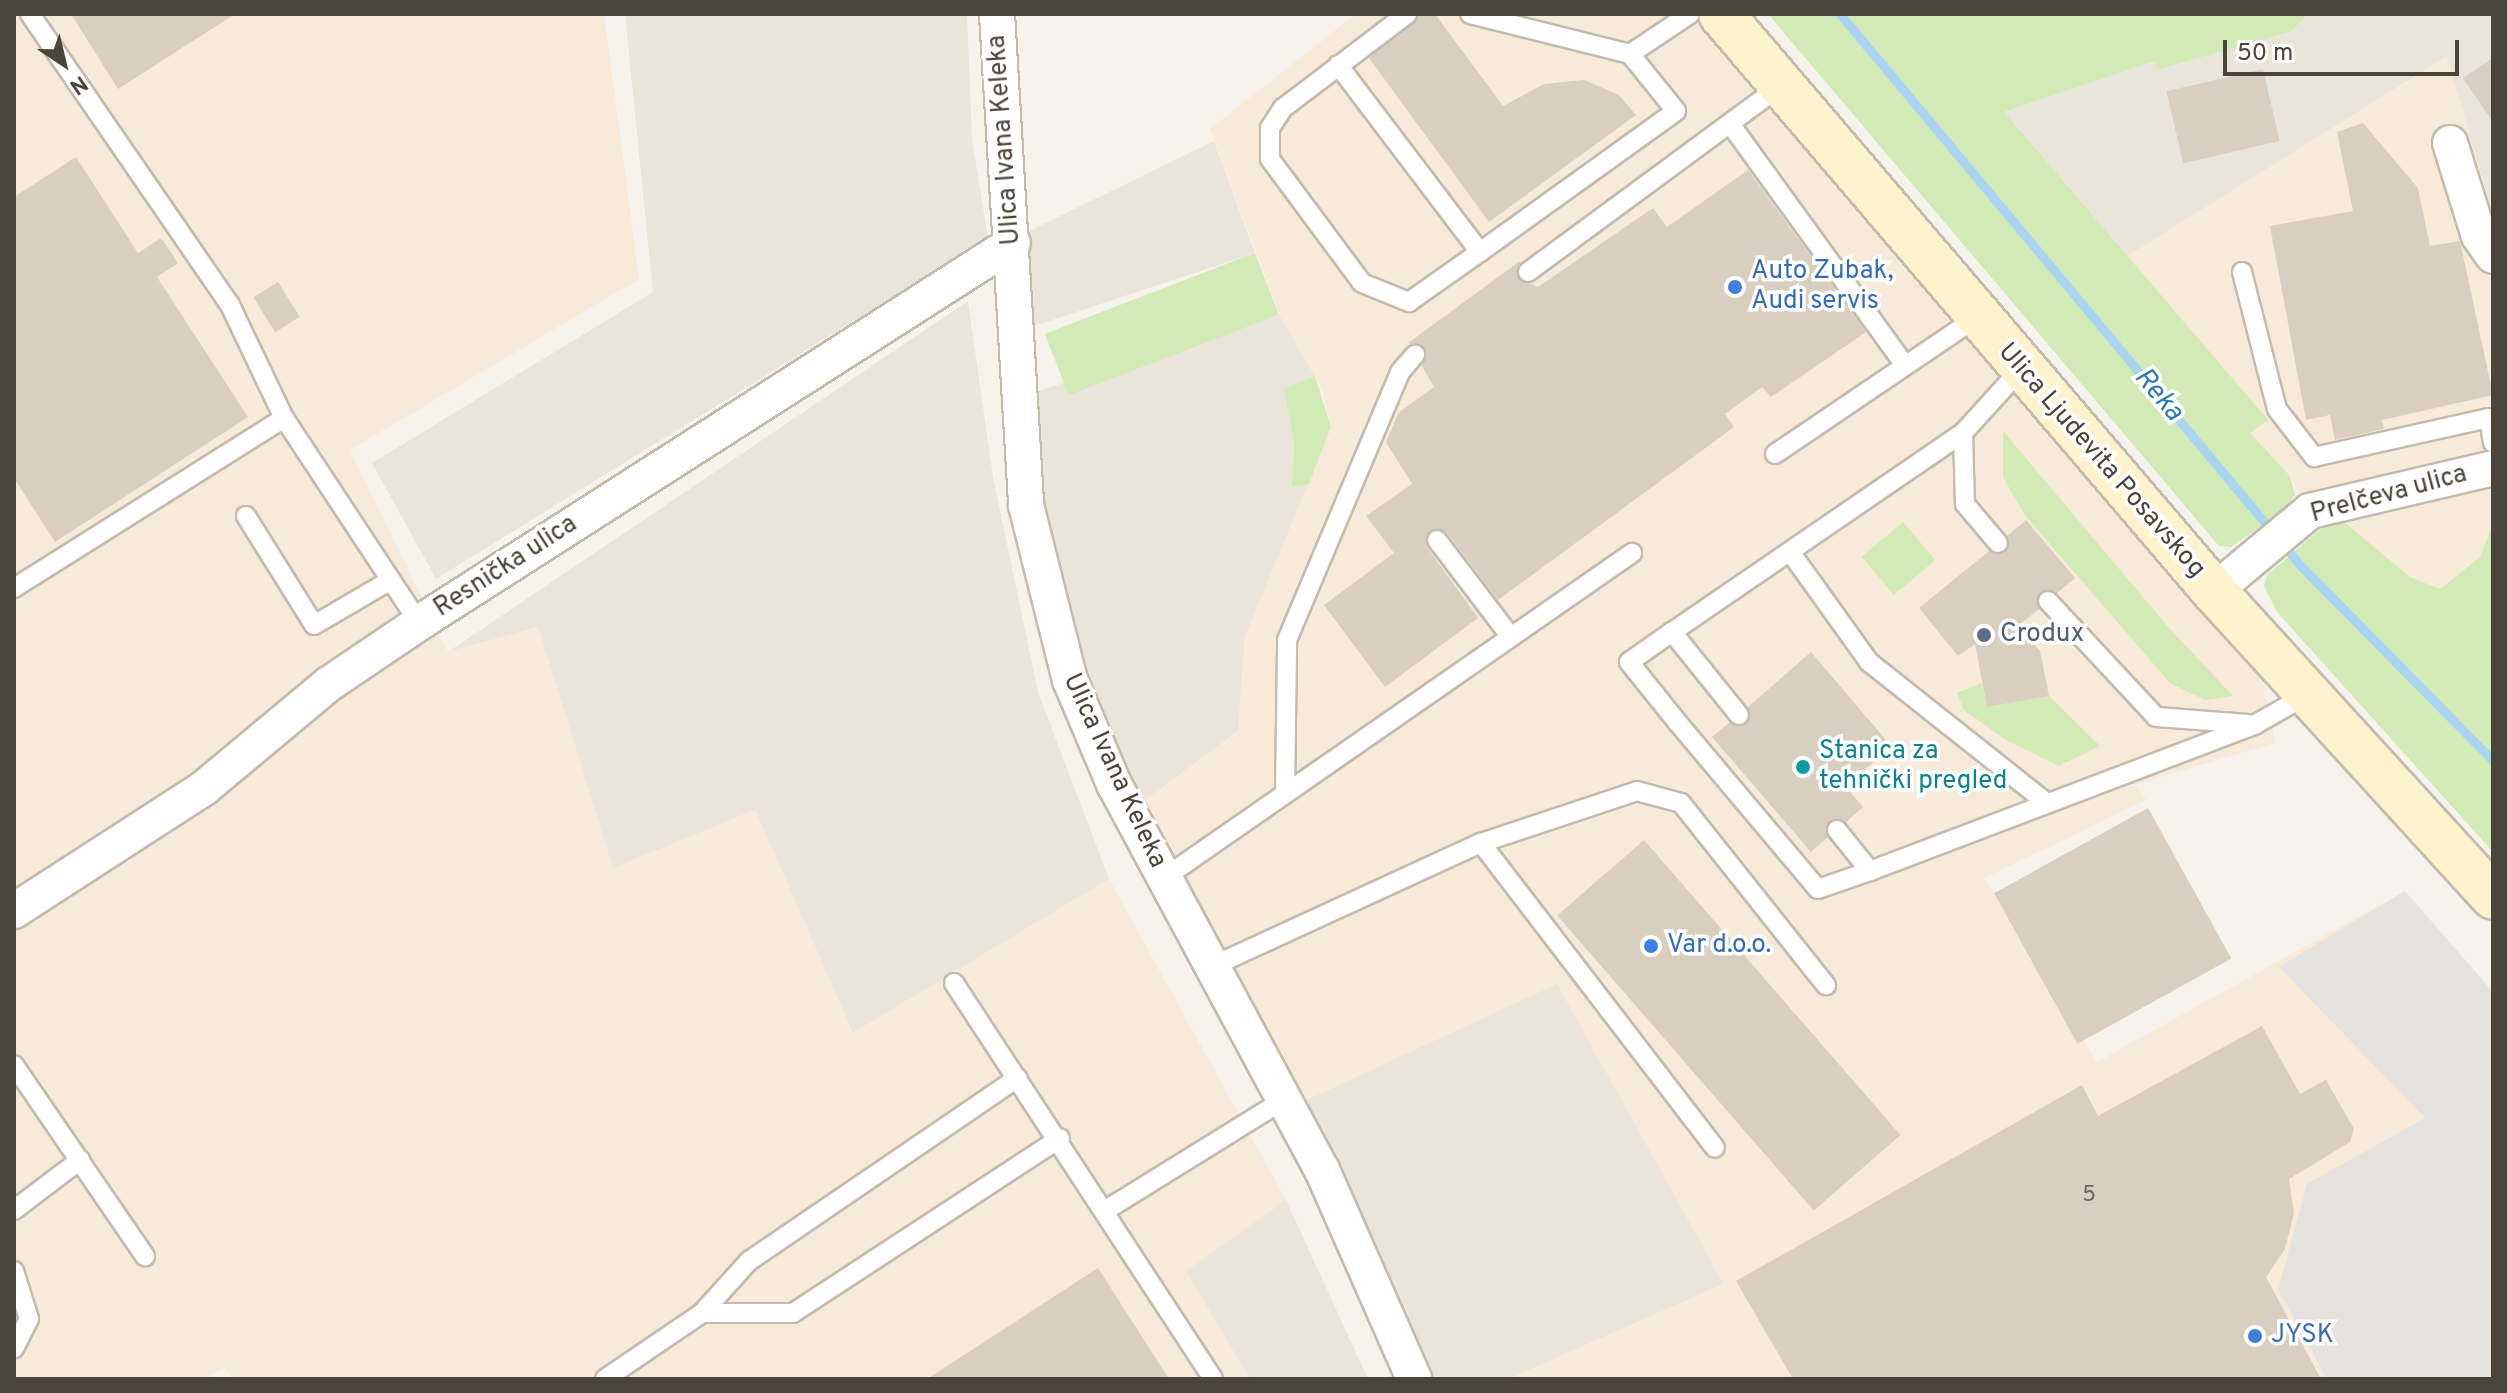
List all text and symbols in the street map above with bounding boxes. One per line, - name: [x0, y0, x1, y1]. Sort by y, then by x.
- north arrow: [24, 24, 104, 104]
- scale bar: [2227, 24, 2463, 74]
- street label: Ulica Ivana Keleka: [982, 34, 1028, 246]
- text: 50 m: [2237, 39, 2293, 69]
- text: N: [64, 68, 92, 100]
- place label: Auto Zubak, Audi servis: [1751, 256, 1894, 318]
- marker: Auto Zubak, Audi servis: [1726, 278, 1744, 296]
- street label: Ulica Ljudevita Posavskog: [1991, 337, 2211, 585]
- water label: Reka: [2126, 361, 2190, 429]
- street label: Prelčeva ulica: [2307, 459, 2471, 531]
- street label: Resnička ulica: [429, 509, 583, 625]
- place label: Crodux: [2000, 619, 2084, 651]
- marker: Crodux: [1975, 626, 1993, 644]
- street label: Ulica Ivana Keleka: [1055, 669, 1173, 873]
- place label: Stanica za tehnički pregled: [1819, 736, 2007, 798]
- marker: Stanica za tehnički pregled: [1794, 758, 1812, 776]
- place label: Var d.o.o.: [1667, 930, 1771, 962]
- marker: Var d.o.o.: [1642, 937, 1660, 955]
- house number: 5: [2082, 1183, 2096, 1209]
- place label: JYSK: [2271, 1320, 2334, 1352]
- marker: JYSK: [2246, 1327, 2264, 1345]

